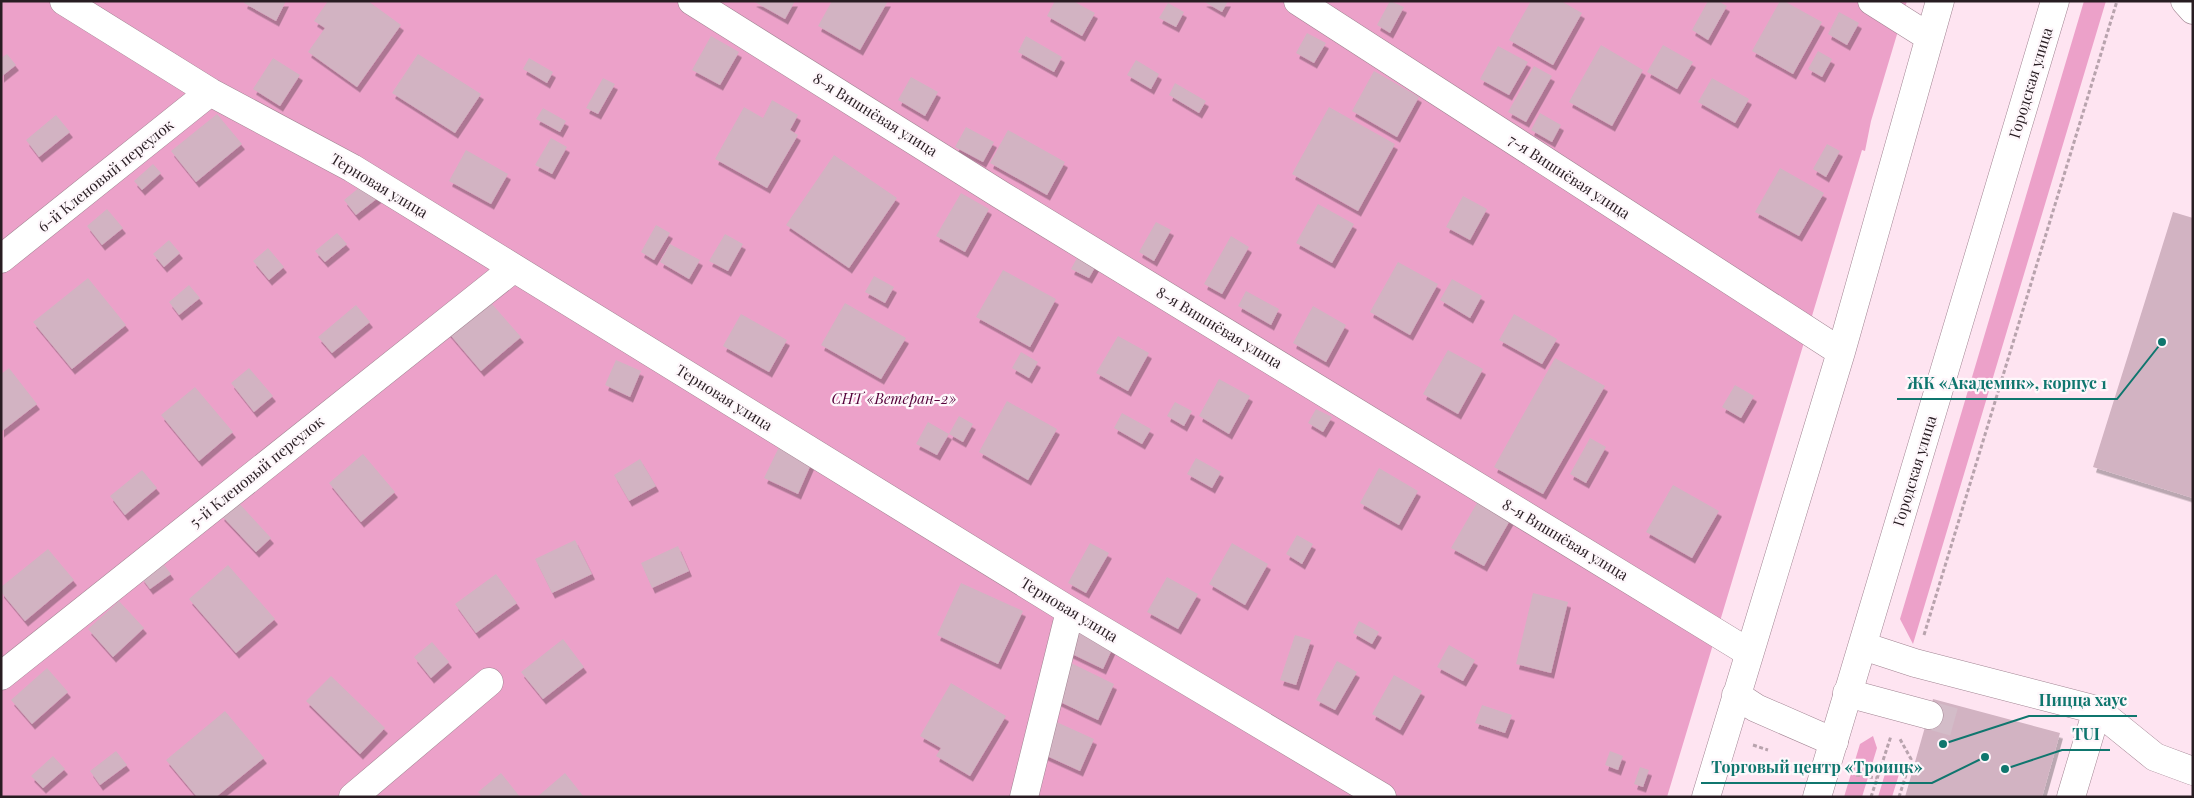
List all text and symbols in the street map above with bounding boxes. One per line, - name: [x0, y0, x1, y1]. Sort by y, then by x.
- street label: Городская улица: [2004, 24, 2057, 141]
- street label: 8-я Вишнёвая улица: [810, 68, 942, 161]
- street label: 6-й Кленовый переулок: [33, 114, 178, 236]
- street label: 7-я Вишнёвая улица: [1505, 129, 1635, 223]
- street label: Терновая улица: [327, 148, 432, 222]
- street label: 8-я Вишнёвая улица: [1153, 282, 1286, 373]
- street label: Терновая улица: [672, 359, 777, 435]
- callout: ЖК «Академик», корпус 1: [1897, 368, 2117, 399]
- text: ЖК «Академик», корпус 1: [1906, 372, 2107, 393]
- park label: СНТ «Ветеран-2»: [832, 388, 957, 408]
- street label: 5-й Кленовый переулок: [185, 411, 328, 532]
- street label: Городская улица: [1888, 412, 1941, 529]
- street label: 8-я Вишнёвая улица: [1499, 494, 1632, 585]
- street label: Терновая улица: [1017, 572, 1122, 646]
- callout: Пицца хаус: [2029, 685, 2137, 716]
- text: Пицца хаус: [2039, 689, 2127, 710]
- callout: TUI: [2062, 719, 2110, 750]
- text: TUI: [2072, 723, 2100, 744]
- callout: Торговый центр «Троицк»: [1701, 752, 1932, 783]
- text: Торговый центр «Троицк»: [1711, 756, 1923, 777]

